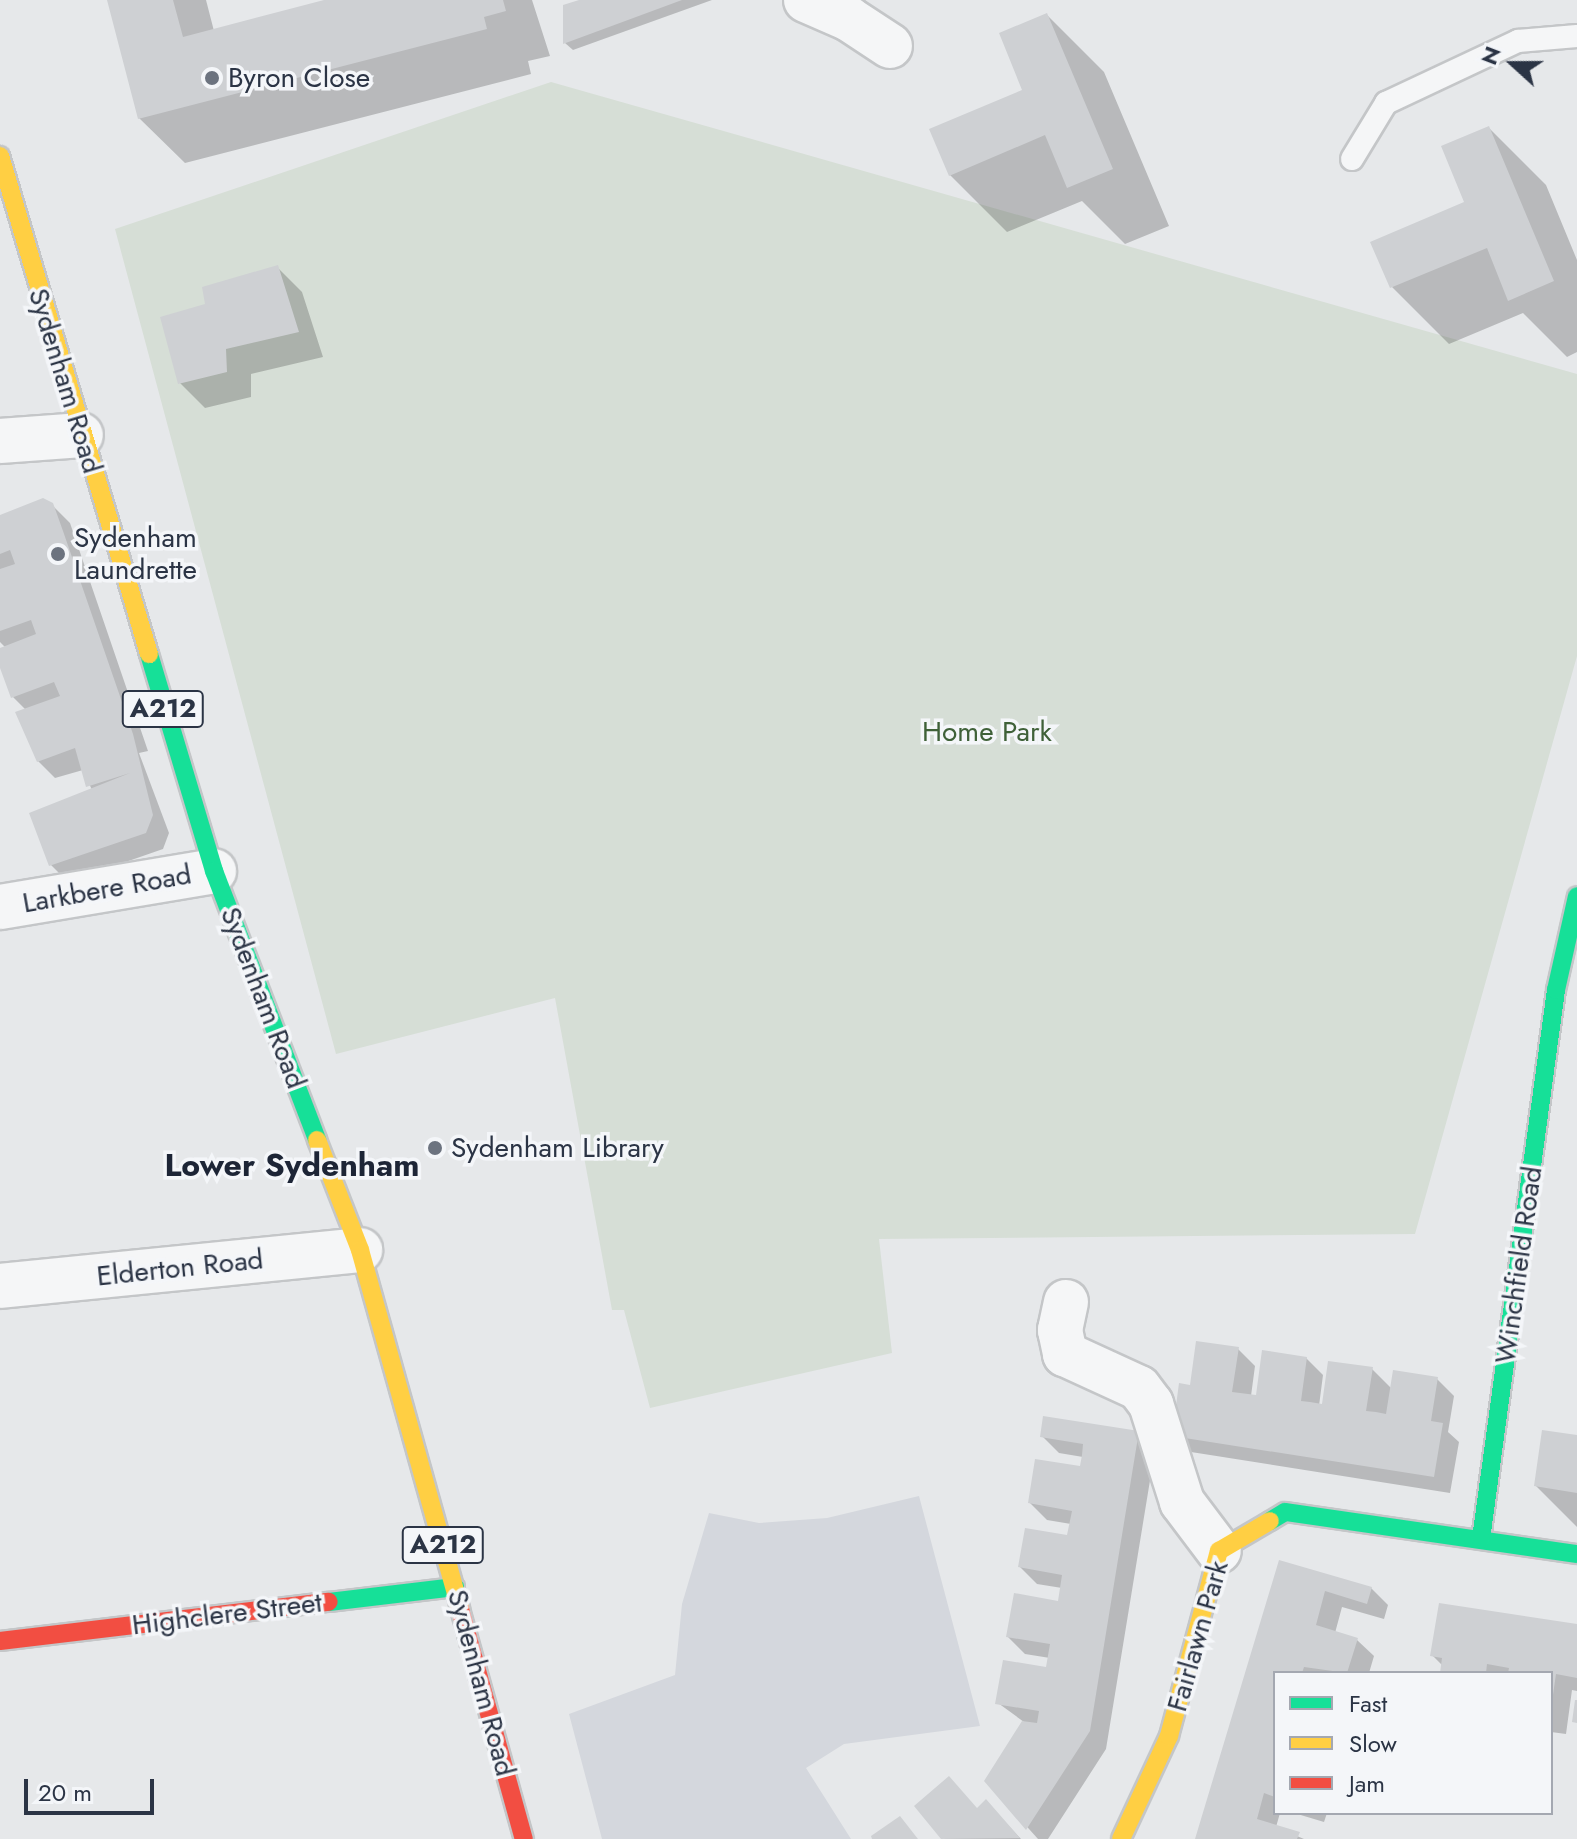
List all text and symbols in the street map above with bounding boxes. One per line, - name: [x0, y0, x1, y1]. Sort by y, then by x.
- north arrow: [1473, 24, 1553, 104]
- text: N: [1473, 42, 1509, 69]
- place label: Byron Close: [228, 61, 370, 95]
- marker: Byron Close: [203, 69, 221, 87]
- street label: Sydenham Road: [21, 284, 109, 478]
- place label: Sydenham Laundrette: [74, 521, 197, 587]
- marker: Sydenham Laundrette: [49, 545, 67, 563]
- road number: A212: [121, 687, 205, 731]
- park label: Home Park: [922, 715, 1052, 749]
- street label: Larkbere Road: [20, 858, 194, 920]
- street label: Sydenham Road: [213, 903, 313, 1093]
- place label: Sydenham Library: [451, 1131, 664, 1165]
- marker: Sydenham Library: [426, 1139, 444, 1157]
- district label: Lower Sydenham: [164, 1146, 420, 1184]
- street label: Winchfield Road: [1489, 1164, 1549, 1366]
- street label: Elderton Road: [95, 1243, 265, 1293]
- road number: A212: [401, 1523, 485, 1567]
- street label: Fairlawn Park: [1160, 1557, 1236, 1715]
- street label: Highclere Street: [130, 1586, 324, 1642]
- street label: Sydenham Road: [440, 1586, 522, 1780]
- legend: [1273, 1671, 1553, 1815]
- text: Fast: [1349, 1686, 1387, 1721]
- text: Slow: [1349, 1726, 1397, 1761]
- scale bar: [28, 1763, 158, 1813]
- text: Jam: [1349, 1766, 1385, 1801]
- text: 20 m: [38, 1775, 92, 1810]

